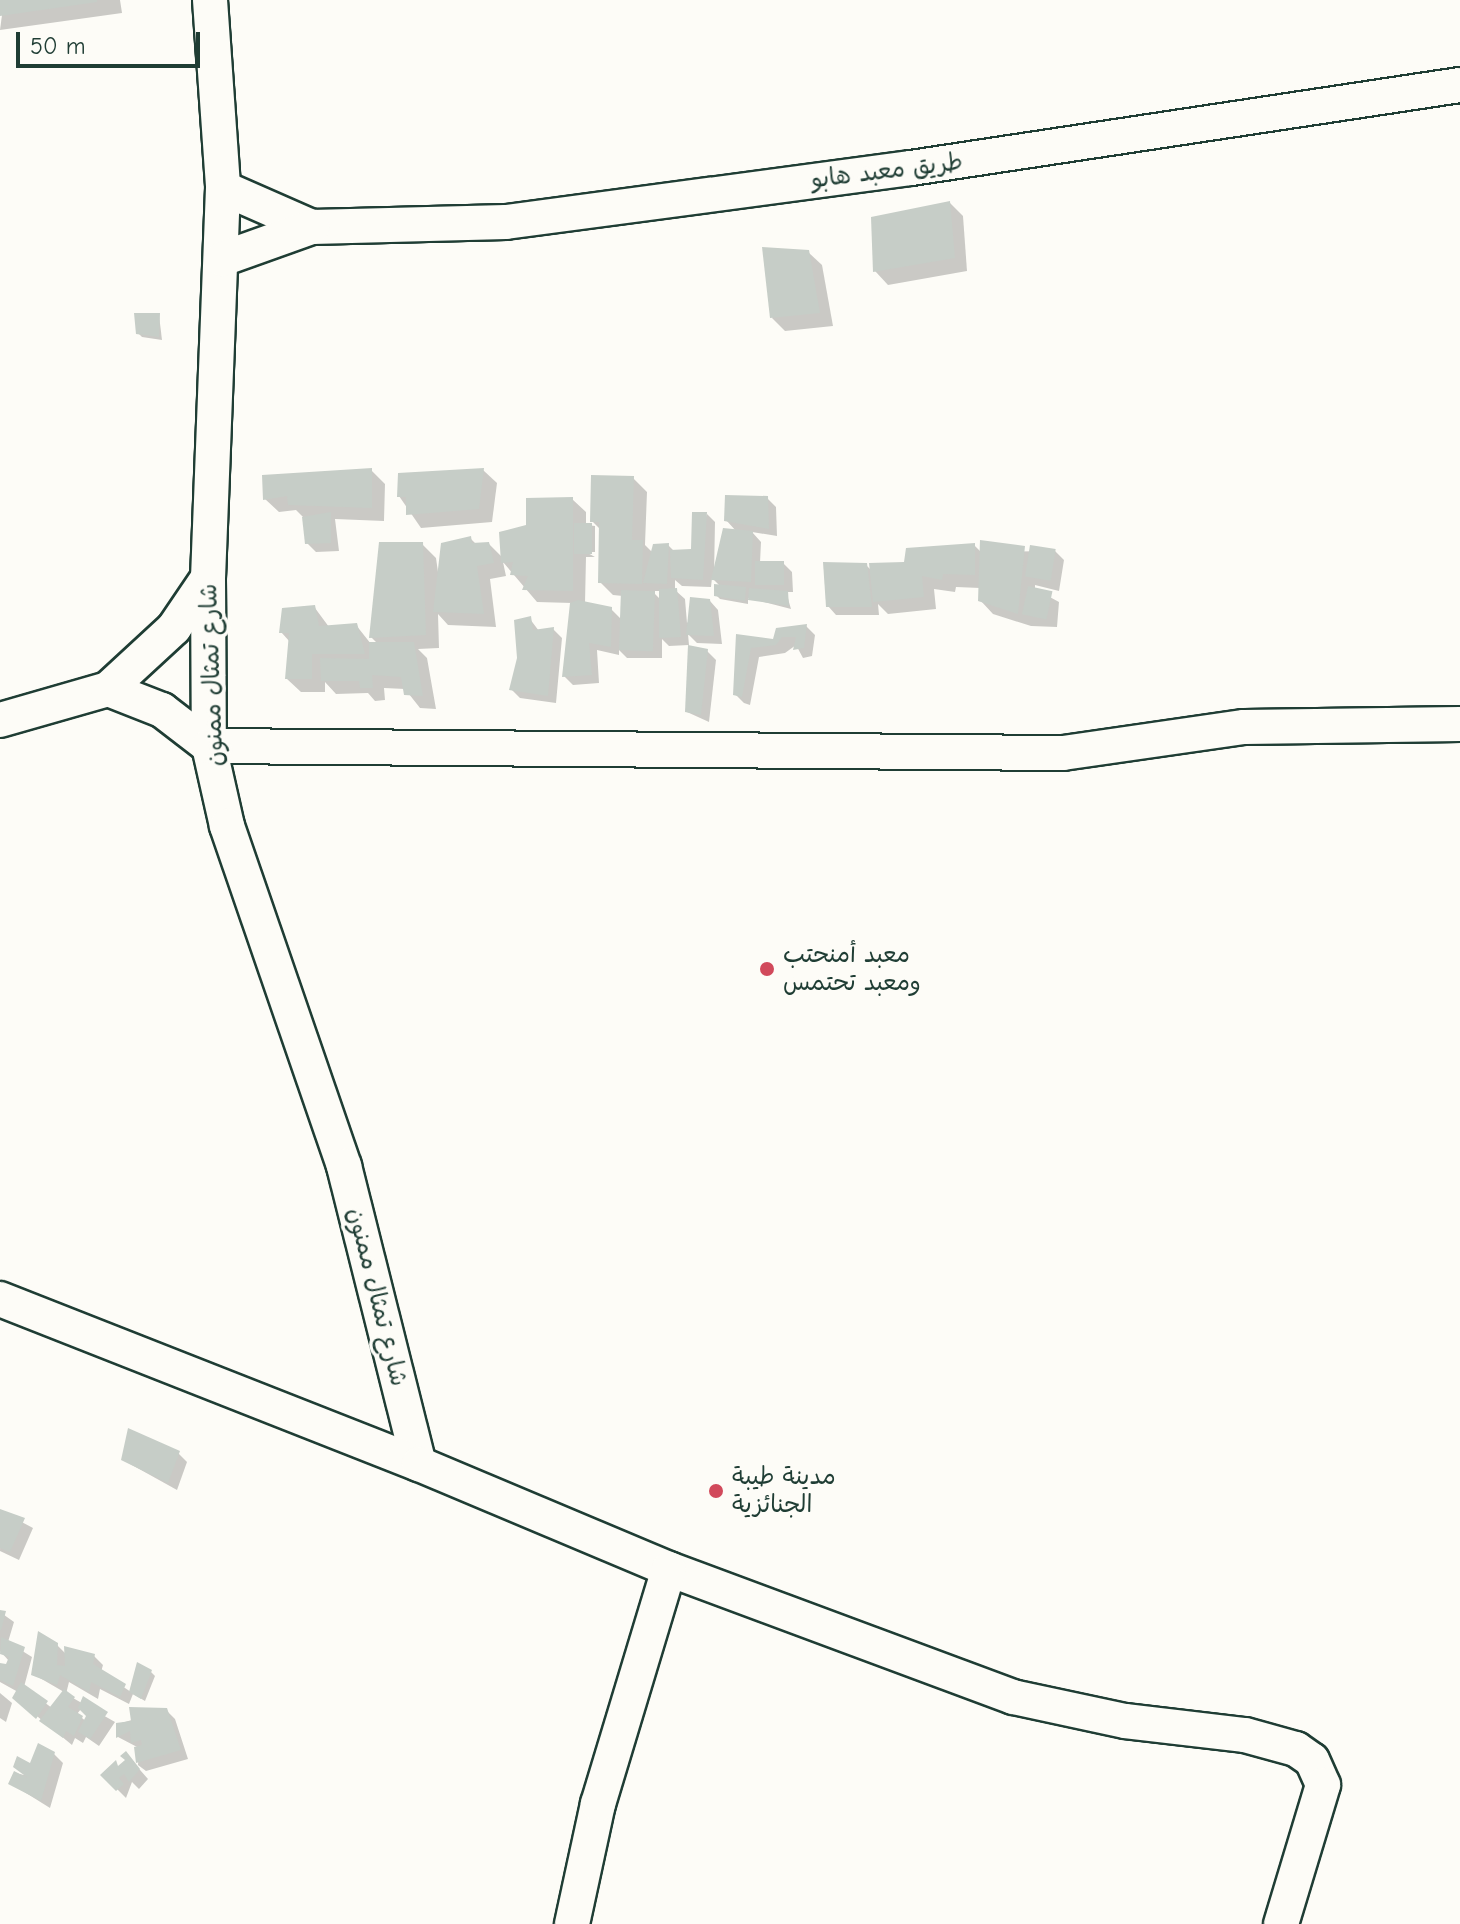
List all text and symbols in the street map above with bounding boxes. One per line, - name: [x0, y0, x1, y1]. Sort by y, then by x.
- scale bar: [20, 16, 204, 66]
- text: 50 m: [30, 32, 86, 60]
- street label: طريق معبد هابو: [810, 147, 964, 195]
- street label: شارع تمثال ممنون: [194, 583, 230, 767]
- place label: معبد أمنحتب ومعبد تحتمس: [783, 941, 921, 997]
- marker: معبد أمنحتب ومعبد تحتمس: [758, 960, 776, 978]
- street label: شارع تمثال ممنون: [341, 1205, 413, 1389]
- place label: مدينة طيبة الجنائزية: [732, 1463, 836, 1519]
- marker: مدينة طيبة الجنائزية: [707, 1482, 725, 1500]

